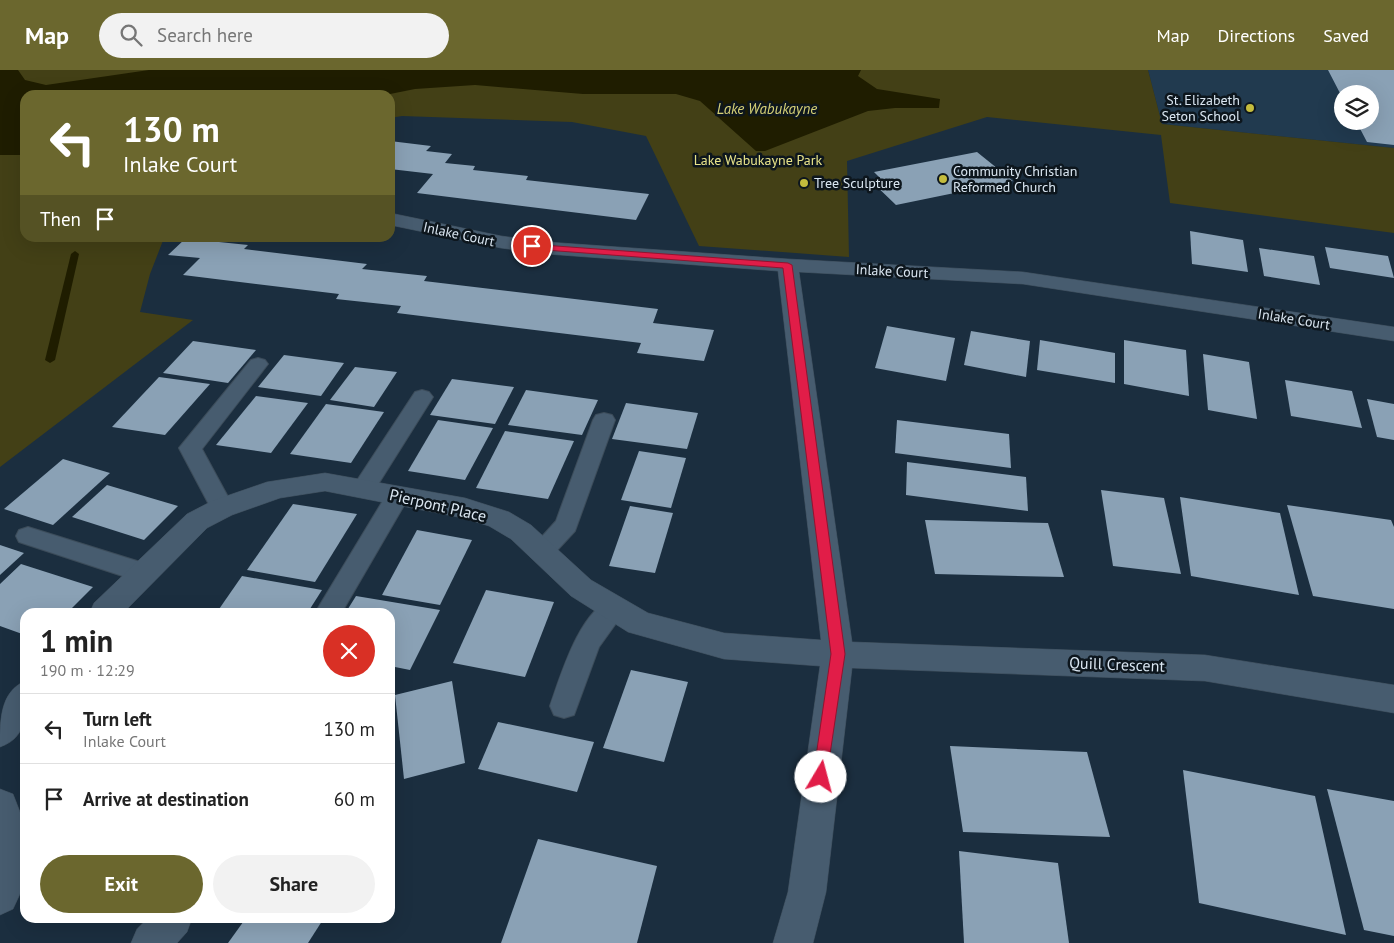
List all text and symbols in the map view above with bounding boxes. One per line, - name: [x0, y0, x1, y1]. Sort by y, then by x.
- search box: [99, 13, 449, 58]
- text: Map: [25, 20, 69, 51]
- icon: search: [117, 21, 145, 49]
- text: Search here: [157, 23, 253, 47]
- text: Map: [1157, 24, 1189, 47]
- text: Directions: [1217, 24, 1295, 47]
- text: Saved: [1323, 24, 1369, 47]
- map controls: [1334, 85, 1379, 130]
- button: layers: [1334, 85, 1379, 130]
- place label: St. Elizabeth Seton School: [1161, 91, 1240, 125]
- water label: Lake Wabukayne: [717, 99, 817, 118]
- marker: St. Elizabeth Seton School: [1244, 102, 1256, 114]
- text: 130 m: [123, 106, 220, 152]
- icon: left: [40, 110, 105, 175]
- text: Inlake Court: [123, 150, 237, 178]
- park label: Lake Wabukayne Park: [694, 151, 823, 169]
- place label: Community Christian Reformed Church: [953, 162, 1077, 196]
- marker: Community Christian Reformed Church: [937, 173, 949, 185]
- place label: Tree Sculpture: [814, 174, 900, 192]
- marker: Tree Sculpture: [798, 177, 810, 189]
- icon: arrive: [91, 205, 119, 233]
- text: Then: [40, 207, 81, 231]
- street label: Inlake Court: [422, 218, 497, 250]
- pin: [511, 225, 553, 267]
- icon: arrive: [518, 232, 546, 260]
- street label: Inlake Court: [855, 260, 929, 282]
- street label: Inlake Court: [1257, 304, 1332, 334]
- street label: Pierpont Place: [388, 484, 488, 526]
- text: 1 min: [40, 621, 113, 660]
- button: close: [323, 625, 375, 677]
- street label: Quill Crescent: [1069, 652, 1166, 676]
- text: 190 m · 12:29: [40, 660, 135, 680]
- text: Turn left: [83, 707, 152, 731]
- icon: left: [40, 715, 68, 743]
- text: 130 m: [323, 717, 375, 741]
- text: Inlake Court: [83, 731, 166, 751]
- position arrow: [794, 750, 846, 802]
- icon: arrive: [40, 785, 68, 813]
- text: Arrive at destination: [83, 787, 249, 811]
- text: 60 m: [334, 787, 375, 811]
- button: Exit: [40, 855, 203, 913]
- button: Share: [213, 855, 375, 913]

